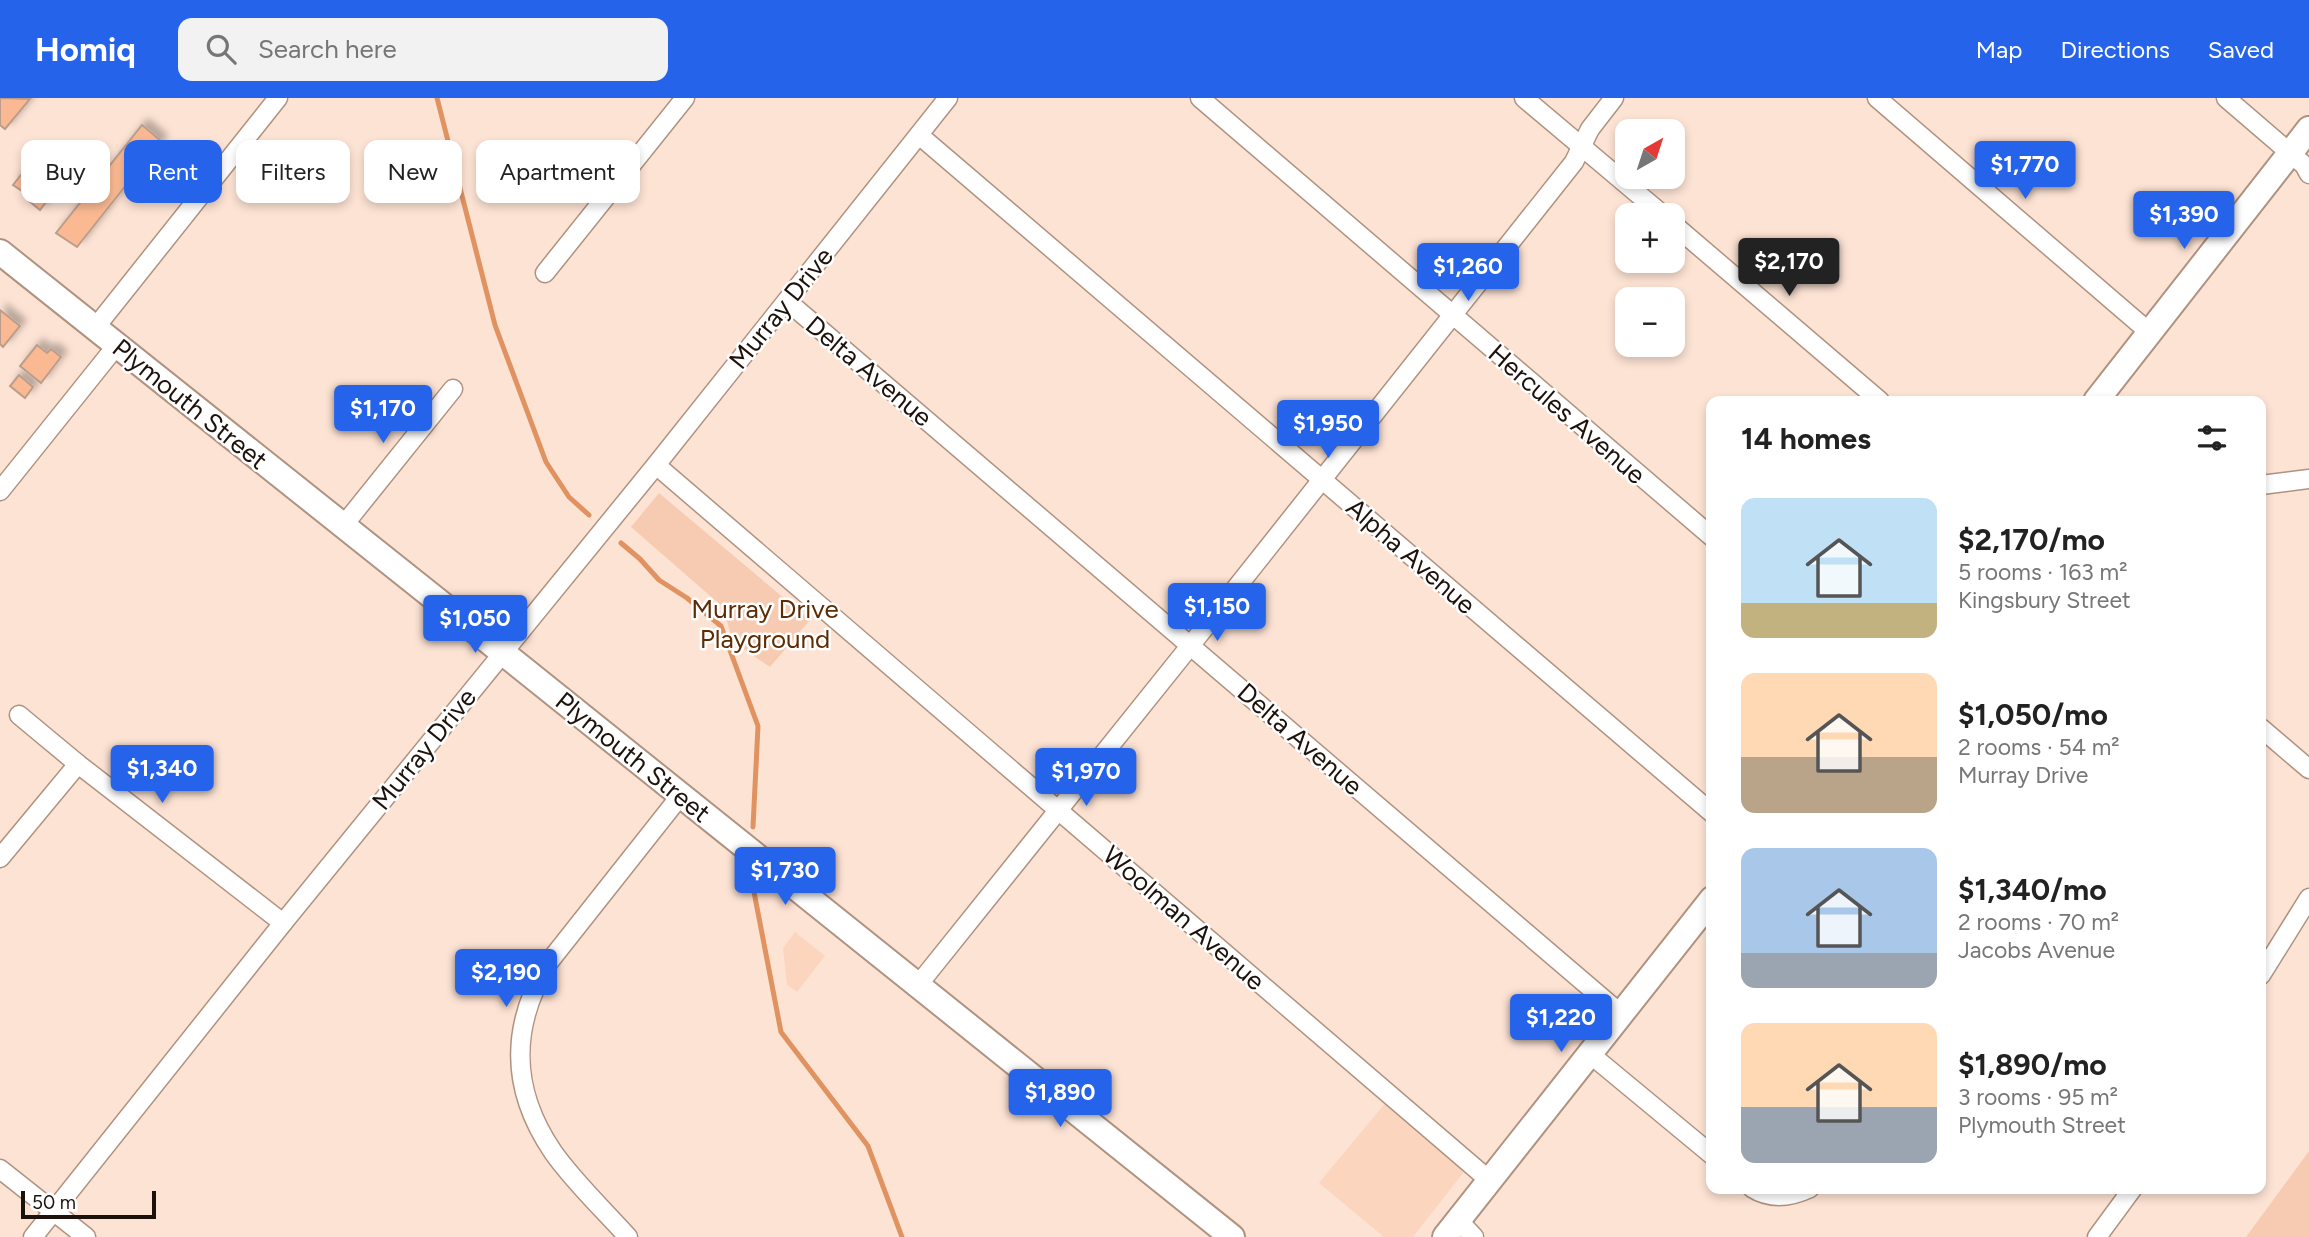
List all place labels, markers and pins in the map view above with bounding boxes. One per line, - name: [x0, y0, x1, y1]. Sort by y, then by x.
- pin: $1,770: [1968, 141, 2082, 201]
- pin: $1,390: [2127, 192, 2241, 251]
- pin: $2,170: [1732, 238, 1846, 298]
- pin: $1,260: [1411, 244, 1525, 303]
- pin: $1,170: [326, 386, 440, 445]
- pin: $1,950: [1271, 400, 1385, 460]
- pin: $1,150: [1160, 584, 1274, 643]
- pin: $1,050: [418, 596, 532, 655]
- pin: $1,340: [105, 746, 219, 805]
- pin: $1,970: [1029, 748, 1143, 808]
- pin: $1,730: [728, 848, 842, 907]
- pin: $2,190: [449, 950, 563, 1009]
- pin: $1,220: [1504, 995, 1618, 1054]
- pin: $1,890: [1003, 1070, 1117, 1129]

